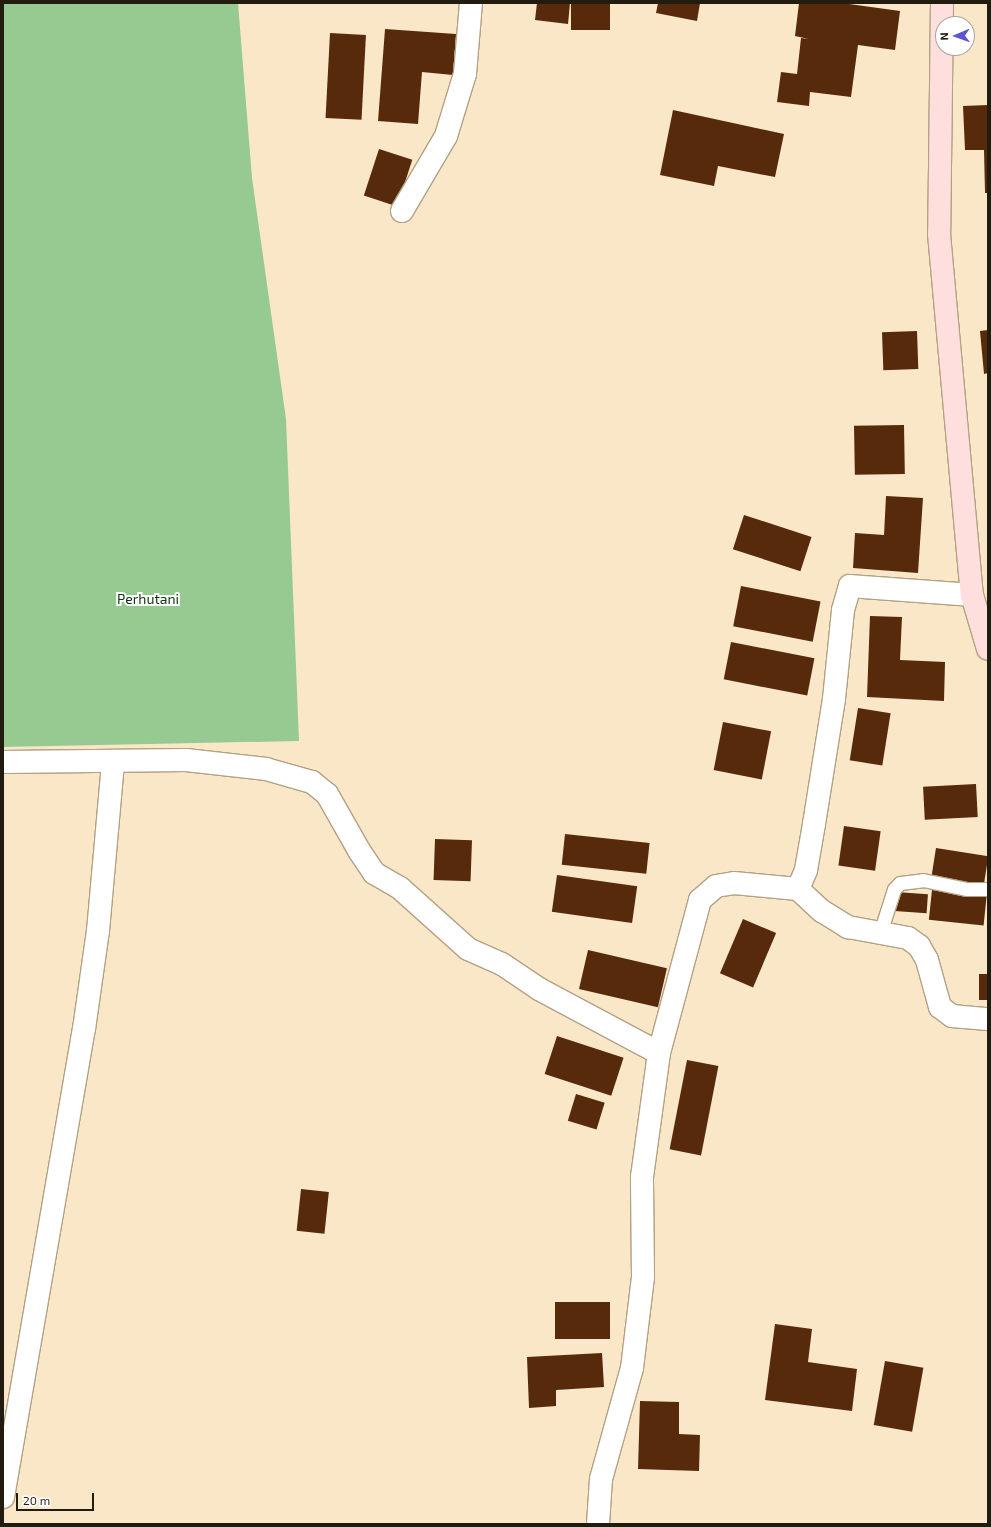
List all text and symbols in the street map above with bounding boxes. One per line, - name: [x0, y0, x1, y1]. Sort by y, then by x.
- north arrow: [935, 16, 975, 56]
- text: N: [937, 32, 950, 41]
- park label: Perhutani: [117, 591, 179, 607]
- scale bar: [18, 1485, 96, 1511]
- text: 20 m: [23, 1493, 50, 1507]

